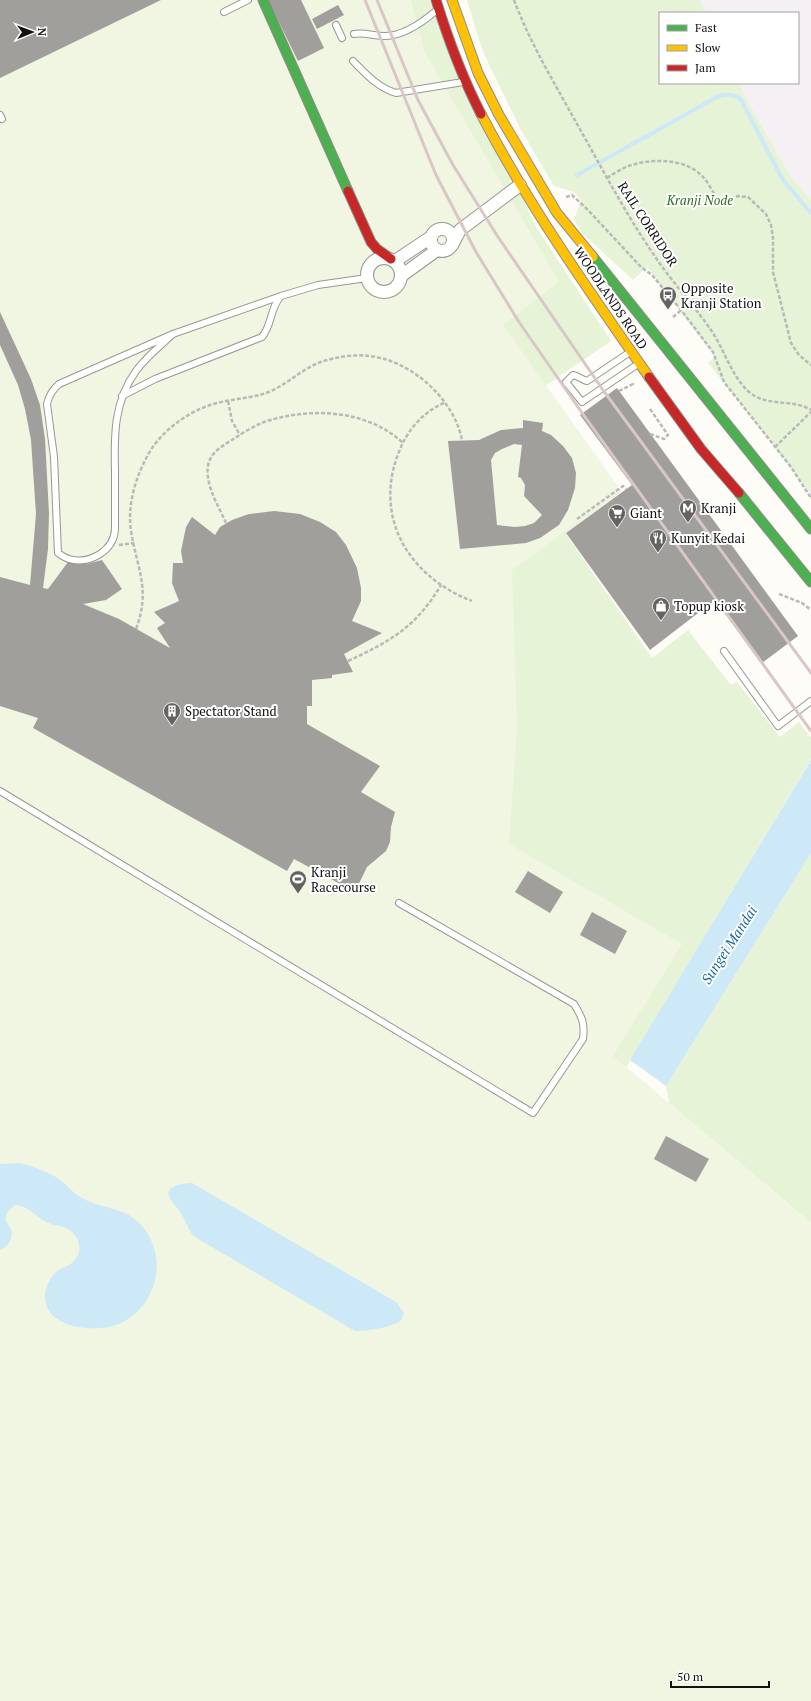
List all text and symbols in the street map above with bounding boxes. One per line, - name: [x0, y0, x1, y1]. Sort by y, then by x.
- north arrow: [12, 12, 52, 52]
- legend: [659, 12, 799, 84]
- text: Fast: [695, 20, 718, 35]
- text: N: [35, 28, 49, 37]
- text: Slow: [695, 40, 721, 55]
- text: Jam: [695, 60, 716, 75]
- street label: RAIL CORRIDOR: [614, 178, 683, 271]
- park label: Kranji Node: [666, 191, 733, 209]
- street label: WOODLANDS ROAD: [570, 243, 652, 353]
- place label: Opposite Kranji Station: [681, 279, 762, 312]
- bus stop icon: Opposite Kranji Station: [658, 285, 678, 310]
- metro station icon: Kranji: [678, 498, 698, 523]
- place label: Kranji: [701, 499, 736, 517]
- supermarket icon: Giant: [607, 503, 627, 528]
- place label: Giant: [630, 504, 662, 522]
- restaurant icon: Kunyit Kedai: [648, 528, 668, 553]
- place label: Kunyit Kedai: [671, 529, 745, 547]
- shop icon: Topup kiosk: [651, 596, 671, 621]
- place label: Topup kiosk: [674, 597, 744, 615]
- building icon: Spectator Stand: [162, 701, 182, 726]
- place label: Spectator Stand: [185, 702, 277, 720]
- place label: Kranji Racecourse: [311, 863, 376, 896]
- sports icon: Kranji Racecourse: [288, 869, 308, 894]
- water label: Sungei Mandai: [696, 902, 761, 987]
- scale bar: [671, 1663, 769, 1689]
- text: 50 m: [677, 1669, 704, 1684]

